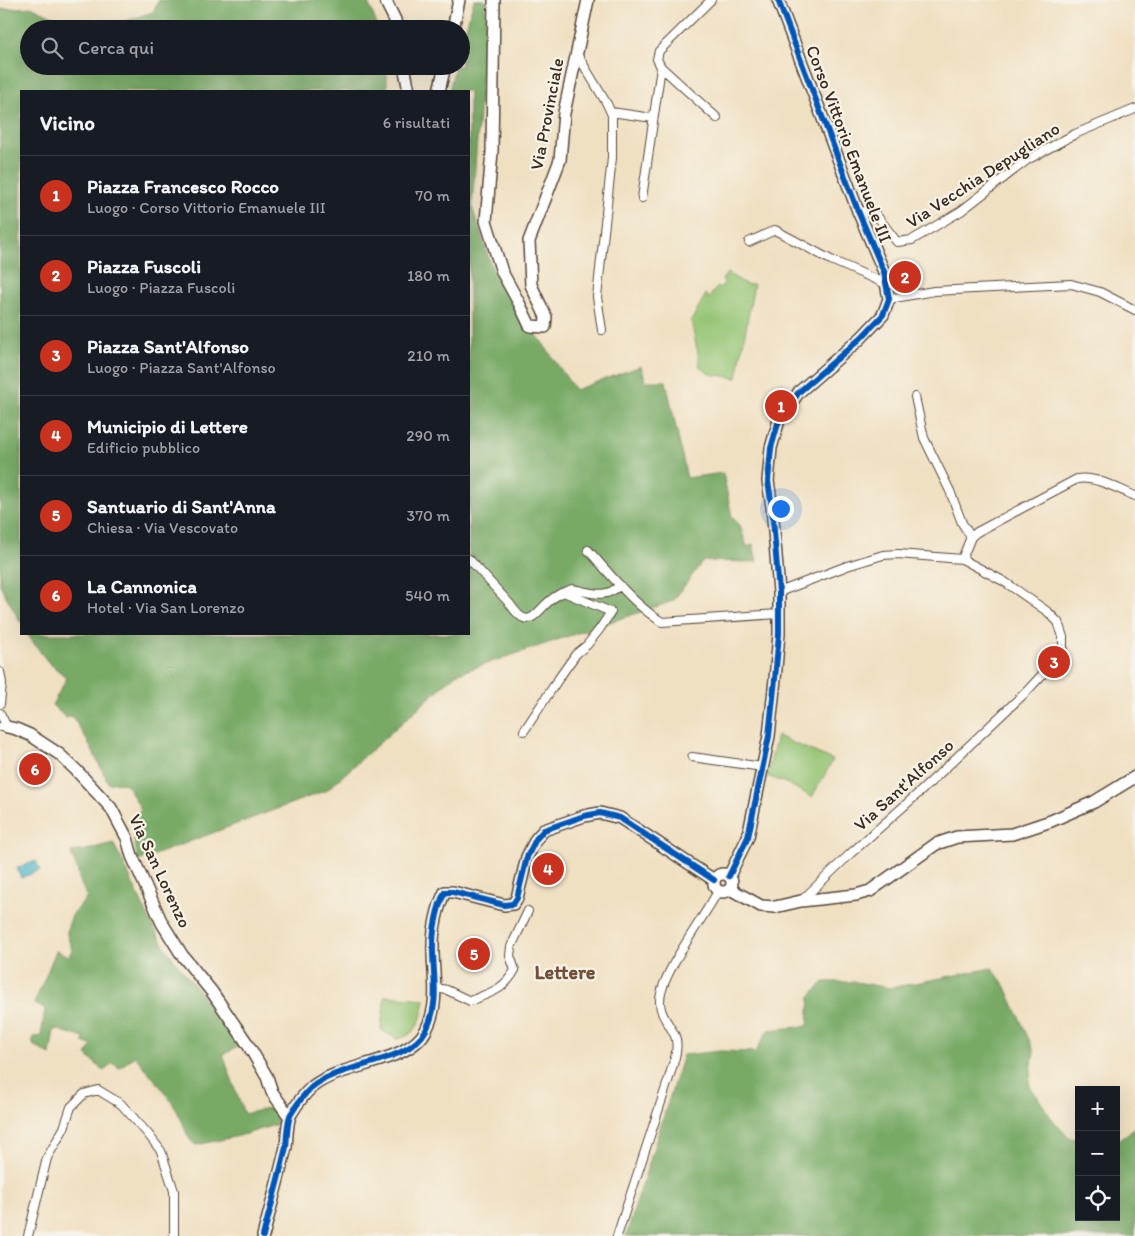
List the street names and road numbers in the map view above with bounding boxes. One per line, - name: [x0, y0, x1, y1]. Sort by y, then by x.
- street label: Corso Vittorio Emanuele III: [801, 42, 897, 246]
- street label: Via Provinciale: [525, 56, 569, 172]
- street label: Via Vecchia Depugliano: [902, 117, 1064, 233]
- street label: Via Sant'Alfonso: [849, 734, 959, 836]
- street label: Via San Lorenzo: [124, 811, 196, 931]

